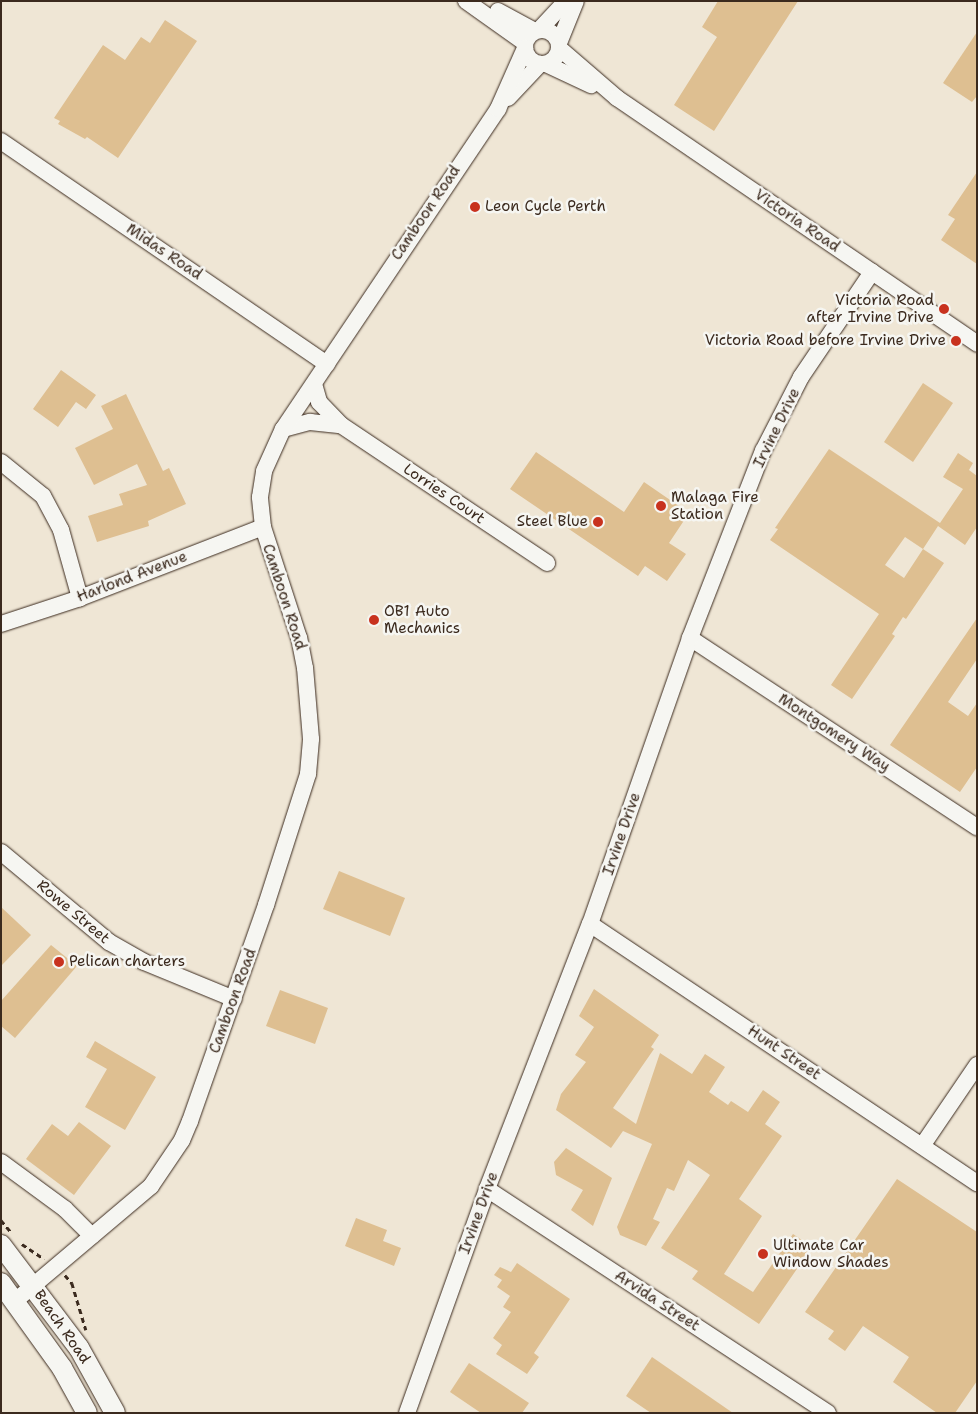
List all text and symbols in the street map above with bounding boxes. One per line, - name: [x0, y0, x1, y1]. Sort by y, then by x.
- street label: Camboon Road: [388, 162, 464, 264]
- street label: Victoria Road: [751, 186, 843, 256]
- place label: Leon Cycle Perth: [485, 198, 606, 216]
- marker: Leon Cycle Perth: [469, 201, 481, 213]
- street label: Midas Road: [123, 220, 205, 284]
- place label: Victoria Road after Irvine Drive: [807, 291, 934, 326]
- marker: Victoria Road after Irvine Drive: [938, 303, 950, 315]
- place label: Victoria Road before Irvine Drive: [705, 332, 946, 350]
- marker: Victoria Road before Irvine Drive: [950, 335, 962, 347]
- street label: Irvine Drive: [750, 385, 804, 471]
- street label: Lorries Court: [400, 460, 488, 528]
- place label: Malaga Fire Station: [671, 488, 759, 523]
- marker: Malaga Fire Station: [655, 500, 667, 512]
- place label: Steel Blue: [517, 513, 588, 531]
- marker: Steel Blue: [592, 516, 604, 528]
- street label: Camboon Road: [258, 542, 310, 652]
- street label: Harlond Avenue: [74, 548, 190, 606]
- place label: OB1 Auto Mechanics: [384, 602, 460, 637]
- marker: OB1 Auto Mechanics: [368, 614, 380, 626]
- street label: Montgomery Way: [775, 690, 893, 776]
- street label: Irvine Drive: [599, 790, 645, 878]
- street label: Rowe Street: [33, 876, 113, 948]
- street label: Camboon Road: [206, 946, 260, 1056]
- place label: Pelican charters: [69, 953, 185, 971]
- marker: Pelican charters: [53, 956, 65, 968]
- street label: Hunt Street: [744, 1022, 824, 1084]
- street label: Irvine Drive: [456, 1169, 502, 1257]
- place label: Ultimate Car Window Shades: [773, 1236, 889, 1271]
- marker: Ultimate Car Window Shades: [757, 1248, 769, 1260]
- street label: Arvida Street: [611, 1267, 703, 1335]
- street label: Beach Road: [30, 1287, 94, 1367]

